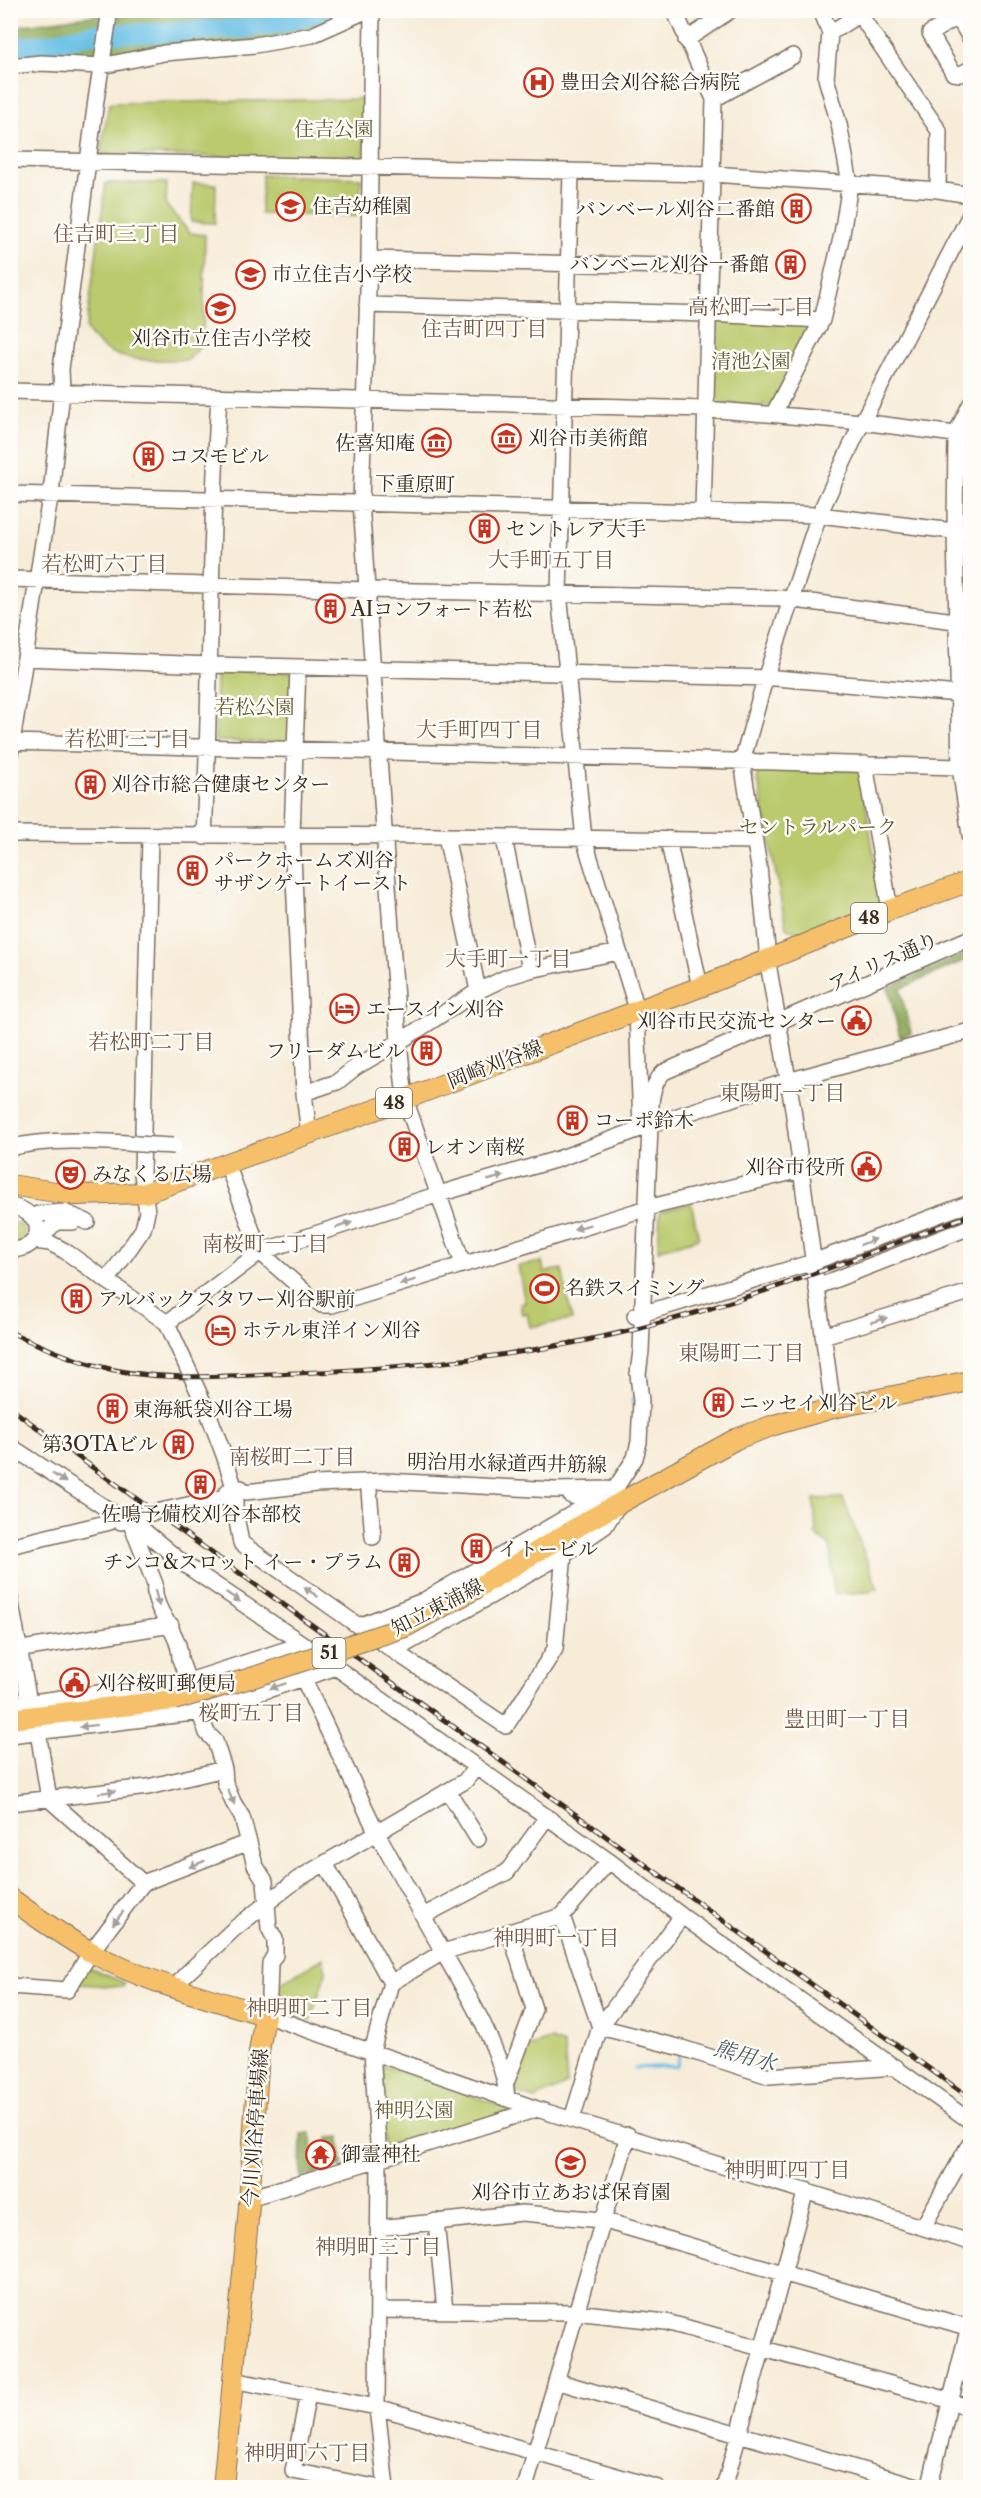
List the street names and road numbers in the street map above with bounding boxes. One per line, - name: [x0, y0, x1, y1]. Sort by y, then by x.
- street label: 下重原町: [375, 471, 455, 497]
- road number: 48: [851, 903, 887, 933]
- street label: アイリス通り: [824, 927, 942, 997]
- street label: 岡崎刈谷線: [444, 1035, 546, 1093]
- road number: 48: [376, 1088, 412, 1118]
- street label: 明治用水緑道西井筋線: [407, 1449, 607, 1477]
- street label: 知立東浦線: [387, 1574, 487, 1640]
- road number: 51: [312, 1638, 346, 1668]
- street label: 今川刈谷停車場線: [237, 2047, 273, 2209]

